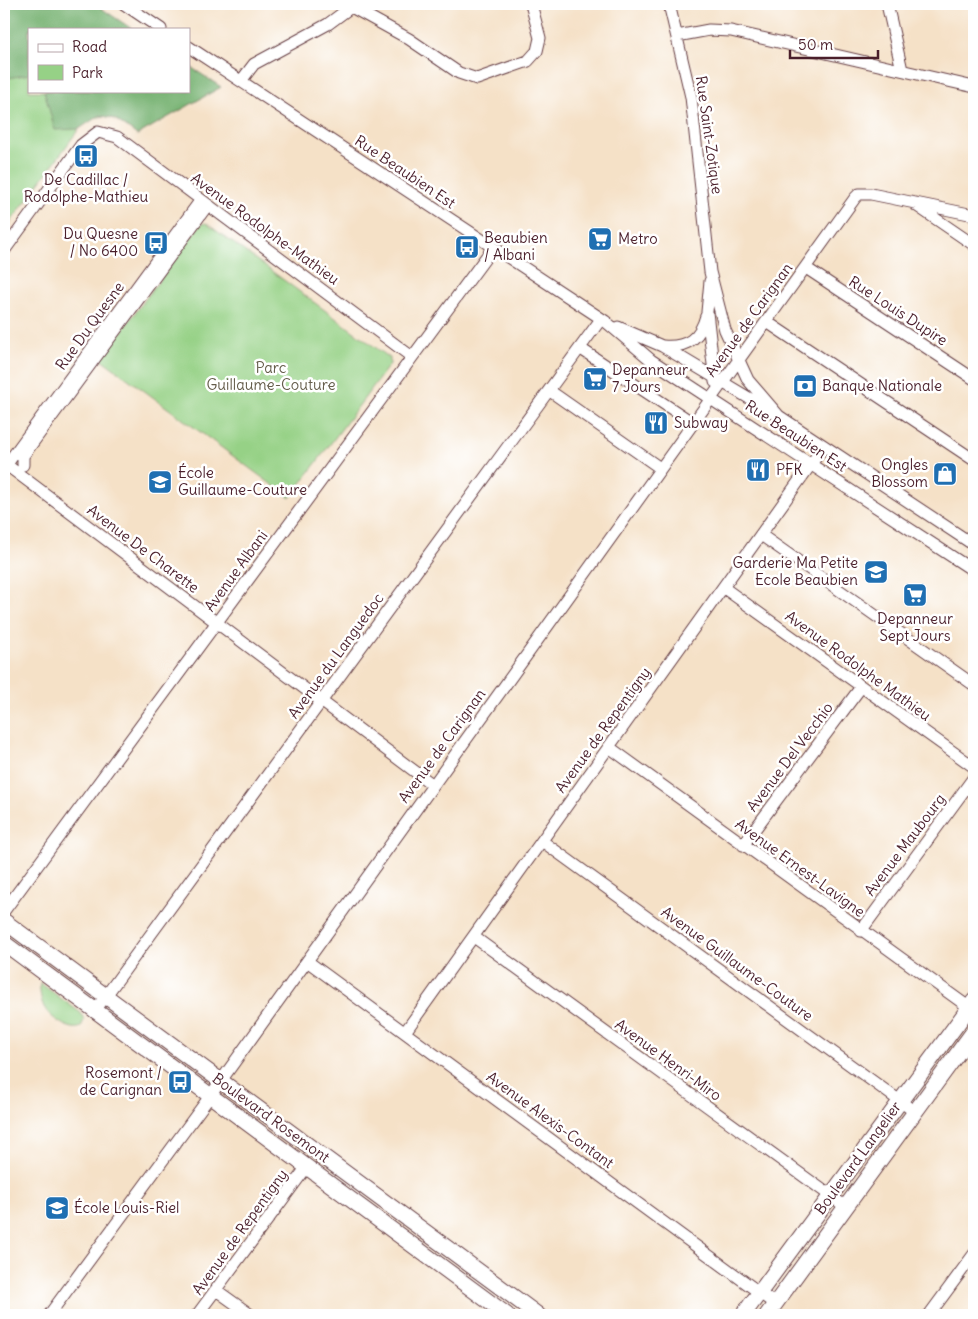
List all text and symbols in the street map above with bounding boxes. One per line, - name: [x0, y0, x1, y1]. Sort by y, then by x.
- legend: [28, 28, 190, 92]
- scale bar: [790, 28, 878, 60]
- text: 50 m: [798, 35, 833, 54]
- text: Road: [72, 37, 107, 56]
- text: Park: [72, 63, 103, 82]
- street label: Rue Saint-Zotique: [692, 74, 727, 195]
- street label: Rue Beaubien Est: [351, 131, 459, 212]
- bus stop icon: De Cadillac / Rodolphe-Mathieu: [73, 143, 99, 169]
- street label: Avenue Rodolphe-Mathieu: [187, 168, 343, 289]
- place label: De Cadillac / Rodolphe-Mathieu: [24, 170, 149, 206]
- place label: Du Quesne / No 6400: [63, 224, 138, 260]
- supermarket icon: Metro: [587, 226, 613, 252]
- place label: Beaubien / Albani: [484, 228, 548, 264]
- place label: Metro: [618, 229, 658, 248]
- bus stop icon: Du Quesne / No 6400: [143, 230, 169, 256]
- bus stop icon: Beaubien / Albani: [454, 234, 480, 260]
- street label: Avenue de Carignan: [701, 259, 797, 380]
- street label: Rue Louis Dupire: [845, 272, 951, 350]
- street label: Rue Du Quesne: [51, 278, 128, 374]
- park label: Parc Guillaume-Couture: [206, 358, 336, 394]
- place label: Depanneur 7 Jours: [612, 360, 688, 396]
- supermarket icon: Depanneur 7 Jours: [582, 366, 608, 392]
- bank icon: Banque Nationale: [792, 373, 818, 399]
- place label: Banque Nationale: [822, 376, 942, 395]
- street label: Rue Beaubien Est: [742, 396, 851, 476]
- restaurant icon: Subway: [643, 410, 669, 436]
- place label: Subway: [674, 413, 728, 432]
- place label: Ongles Blossom: [871, 455, 928, 491]
- restaurant icon: PFK: [745, 457, 771, 483]
- place label: PFK: [776, 460, 804, 479]
- shop icon: Ongles Blossom: [932, 461, 958, 487]
- place label: École Guillaume-Couture: [178, 463, 307, 499]
- school or university icon: École Guillaume-Couture: [147, 469, 173, 495]
- street label: Avenue De Charette: [84, 500, 203, 597]
- street label: Avenue Albani: [200, 526, 271, 615]
- place label: Garderie Ma Petite Ecole Beaubien: [733, 553, 858, 589]
- school or university icon: Garderie Ma Petite Ecole Beaubien: [863, 559, 889, 585]
- supermarket icon: Depanneur Sept Jours: [902, 582, 928, 608]
- street label: Avenue du Languedoc: [284, 589, 388, 722]
- street label: Avenue Rodolphe Mathieu: [782, 606, 935, 725]
- place label: Depanneur Sept Jours: [877, 609, 953, 645]
- street label: Avenue de Repentigny: [551, 663, 655, 796]
- street label: Avenue de Carignan: [394, 685, 490, 806]
- street label: Avenue Del Vecchio: [742, 698, 837, 815]
- street label: Avenue Maubourg: [860, 790, 949, 900]
- street label: Avenue Ernest-Lavigne: [732, 814, 869, 921]
- street label: Avenue Guillaume-Couture: [658, 902, 817, 1025]
- street label: Avenue Henri-Miro: [611, 1015, 725, 1105]
- place label: Rosemont / de Carignan: [79, 1063, 162, 1099]
- street label: Avenue Alexis-Contant: [483, 1067, 618, 1172]
- bus stop icon: Rosemont / de Carignan: [167, 1069, 193, 1095]
- street label: Boulevard Rosemont: [209, 1069, 334, 1167]
- street label: Boulevard Langelier: [810, 1097, 905, 1218]
- street label: Avenue de Repentigny: [188, 1165, 292, 1298]
- school or university icon: École Louis-Riel: [44, 1195, 70, 1221]
- place label: École Louis-Riel: [74, 1198, 179, 1217]

